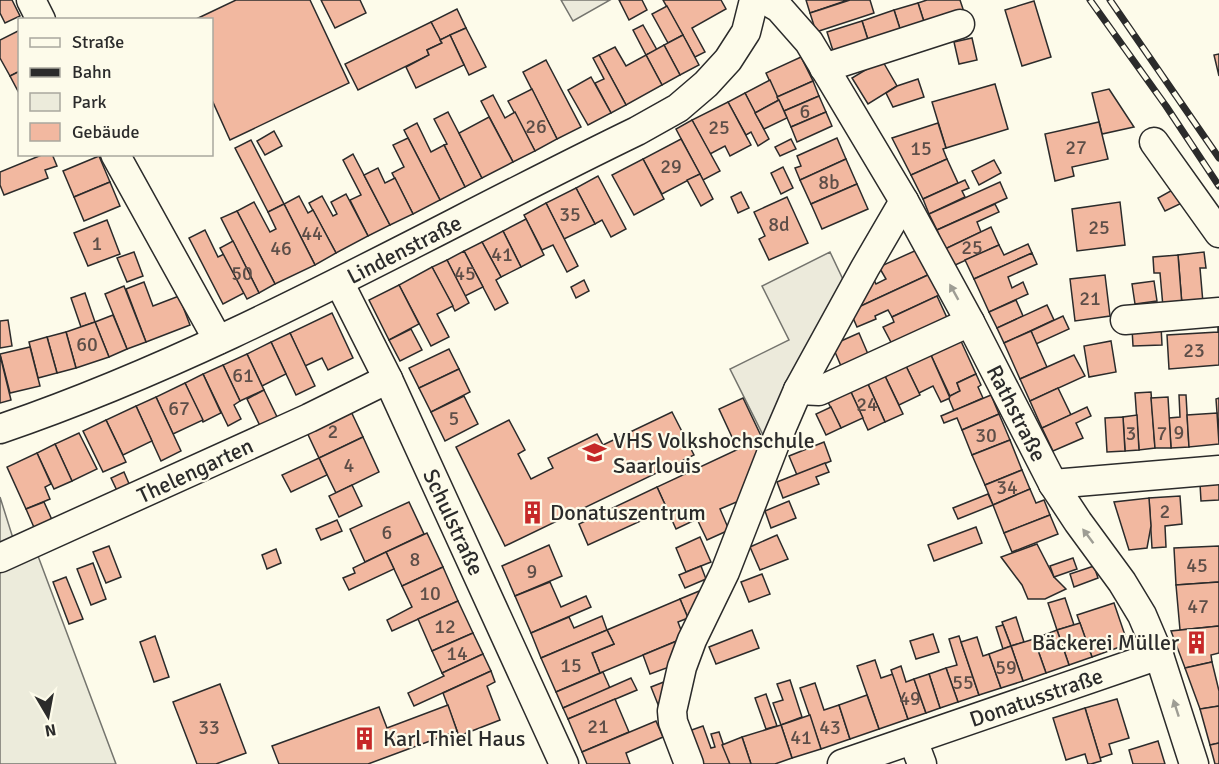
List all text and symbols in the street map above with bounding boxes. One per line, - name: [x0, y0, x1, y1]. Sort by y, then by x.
- legend: [18, 18, 213, 156]
- text: Straße: [72, 31, 124, 53]
- text: Bahn: [72, 61, 112, 83]
- text: Park: [72, 91, 107, 113]
- house number: 6: [800, 99, 810, 124]
- house number: 26: [525, 114, 547, 139]
- house number: 25: [708, 115, 730, 140]
- text: Gebäude: [72, 121, 140, 143]
- house number: 27: [1065, 135, 1087, 160]
- house number: 15: [910, 136, 932, 161]
- house number: 29: [660, 154, 682, 179]
- house number: 8b: [818, 170, 840, 195]
- house number: 35: [559, 202, 581, 227]
- street label: Lindenstraße: [342, 209, 466, 290]
- house number: 8d: [768, 212, 790, 237]
- house number: 25: [1088, 215, 1110, 240]
- house number: 44: [301, 221, 323, 246]
- house number: 1: [92, 231, 102, 256]
- house number: 25: [961, 235, 983, 260]
- house number: 46: [270, 236, 292, 261]
- house number: 41: [491, 242, 513, 267]
- house number: 50: [231, 261, 253, 286]
- house number: 45: [454, 261, 476, 286]
- one-way arrow: [948, 284, 959, 300]
- house number: 21: [1079, 286, 1101, 311]
- house number: 60: [76, 332, 98, 357]
- house number: 23: [1183, 338, 1205, 363]
- street label: Rathstraße: [981, 360, 1052, 466]
- house number: 61: [232, 363, 254, 388]
- house number: 24: [856, 392, 878, 417]
- house number: 67: [168, 396, 190, 421]
- house number: 5: [449, 406, 459, 431]
- house number: 2: [328, 419, 338, 444]
- house number: 9: [1174, 420, 1184, 445]
- house number: 3: [1126, 421, 1136, 446]
- house number: 7: [1157, 421, 1167, 446]
- house number: 30: [975, 423, 997, 448]
- place label: VHS Volkshochschule Saarlouis: [613, 427, 815, 479]
- street label: Thelengarten: [133, 432, 258, 509]
- school or university icon: VHS Volkshochschule Saarlouis: [582, 440, 608, 466]
- house number: 4: [344, 453, 355, 478]
- street label: Schulstraße: [417, 465, 490, 580]
- house number: 34: [996, 475, 1018, 500]
- building icon: Donatuszentrum: [519, 499, 545, 525]
- place label: Donatuszentrum: [550, 499, 706, 526]
- house number: 2: [1160, 499, 1170, 524]
- house number: 6: [382, 520, 392, 545]
- one-way arrow: [1082, 529, 1094, 545]
- house number: 8: [410, 547, 420, 572]
- house number: 45: [1186, 553, 1208, 578]
- house number: 9: [527, 559, 537, 584]
- house number: 10: [419, 581, 441, 606]
- house number: 47: [1187, 594, 1209, 619]
- house number: 12: [434, 614, 456, 639]
- place label: Bäckerei Müller: [1032, 629, 1179, 656]
- building icon: Bäckerei Müller: [1184, 629, 1210, 655]
- house number: 14: [446, 641, 468, 666]
- house number: 15: [560, 653, 582, 678]
- house number: 59: [995, 655, 1017, 680]
- street label: Donatusstraße: [966, 662, 1106, 733]
- house number: 55: [952, 670, 974, 695]
- north arrow: [18, 686, 78, 746]
- house number: 49: [899, 686, 921, 711]
- one-way arrow: [1171, 699, 1180, 717]
- house number: 21: [587, 714, 609, 739]
- house number: 33: [198, 715, 220, 740]
- house number: 43: [819, 715, 841, 740]
- text: N: [43, 719, 58, 741]
- building icon: Karl Thiel Haus: [352, 725, 378, 751]
- place label: Karl Thiel Haus: [383, 725, 525, 752]
- house number: 41: [790, 725, 812, 750]

